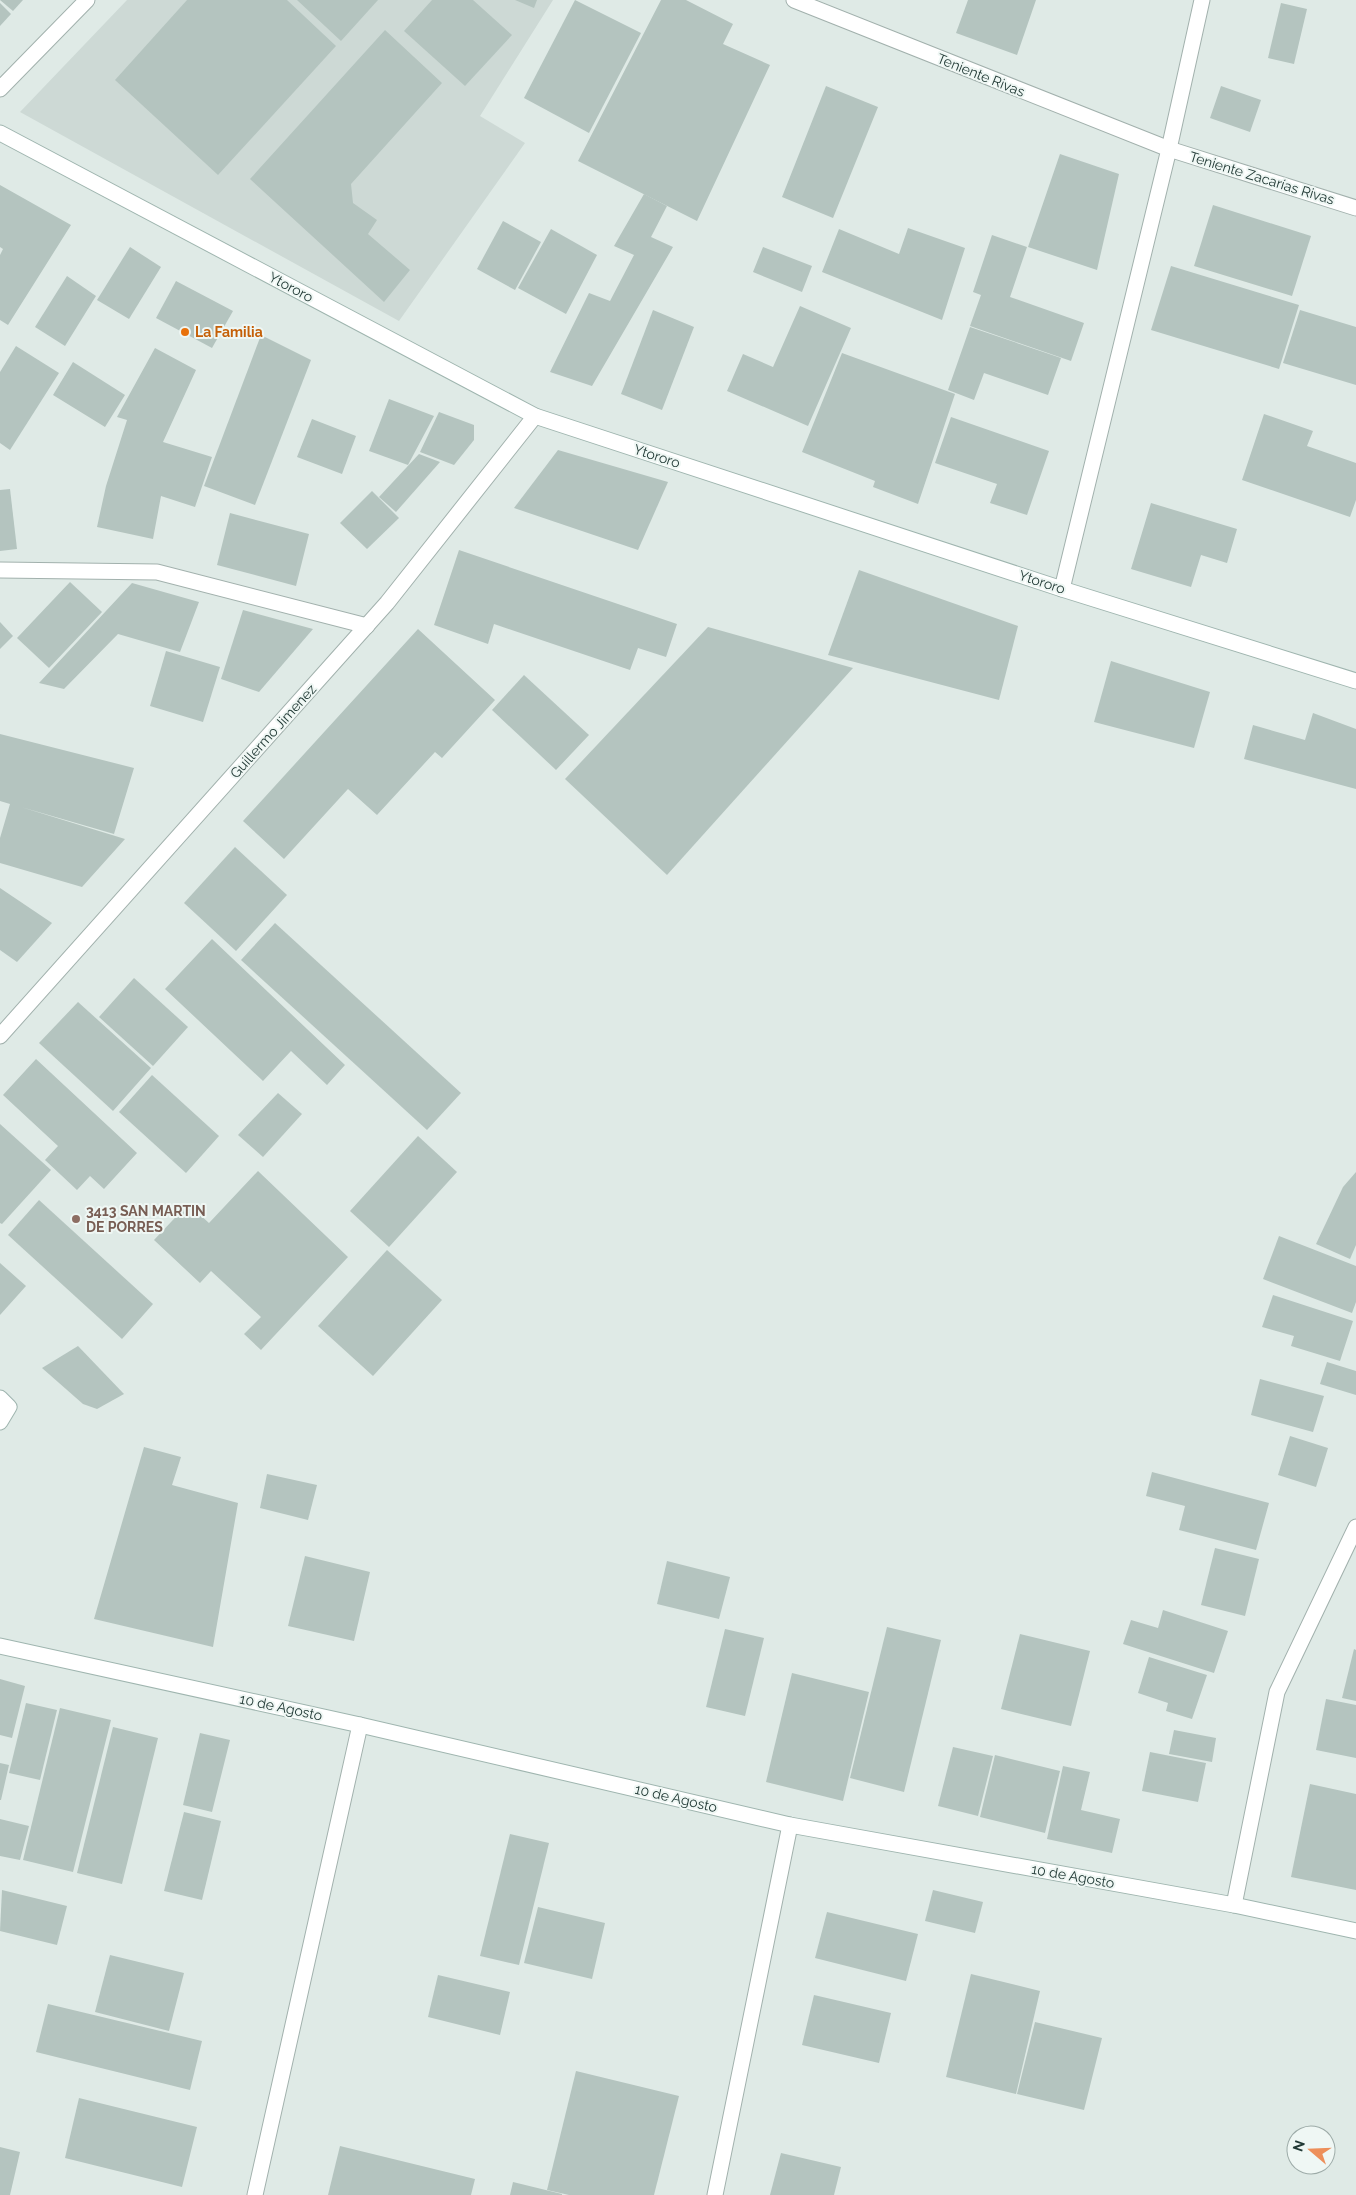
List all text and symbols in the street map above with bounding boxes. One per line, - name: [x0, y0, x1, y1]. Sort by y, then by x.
- street label: Teniente Rivas: [935, 50, 1027, 100]
- street label: Teniente Zacarías Rivas: [1188, 148, 1337, 208]
- street label: Ytororo: [266, 269, 316, 305]
- place label: La Familia: [195, 324, 263, 340]
- marker: La Familia: [179, 326, 191, 338]
- street label: Ytororo: [632, 441, 682, 471]
- street label: Ytororo: [1017, 567, 1067, 597]
- street label: Guillermo Jimenez: [227, 681, 319, 781]
- place label: 3413 SAN MARTIN DE PORRES: [86, 1203, 206, 1235]
- marker: 3413 SAN MARTIN DE PORRES: [70, 1213, 82, 1225]
- street label: 10 de Agosto: [238, 1690, 324, 1724]
- street label: 10 de Agosto: [633, 1781, 719, 1815]
- street label: 10 de Agosto: [1030, 1861, 1116, 1891]
- north arrow: [1286, 2125, 1336, 2175]
- text: N: [1289, 2138, 1308, 2153]

